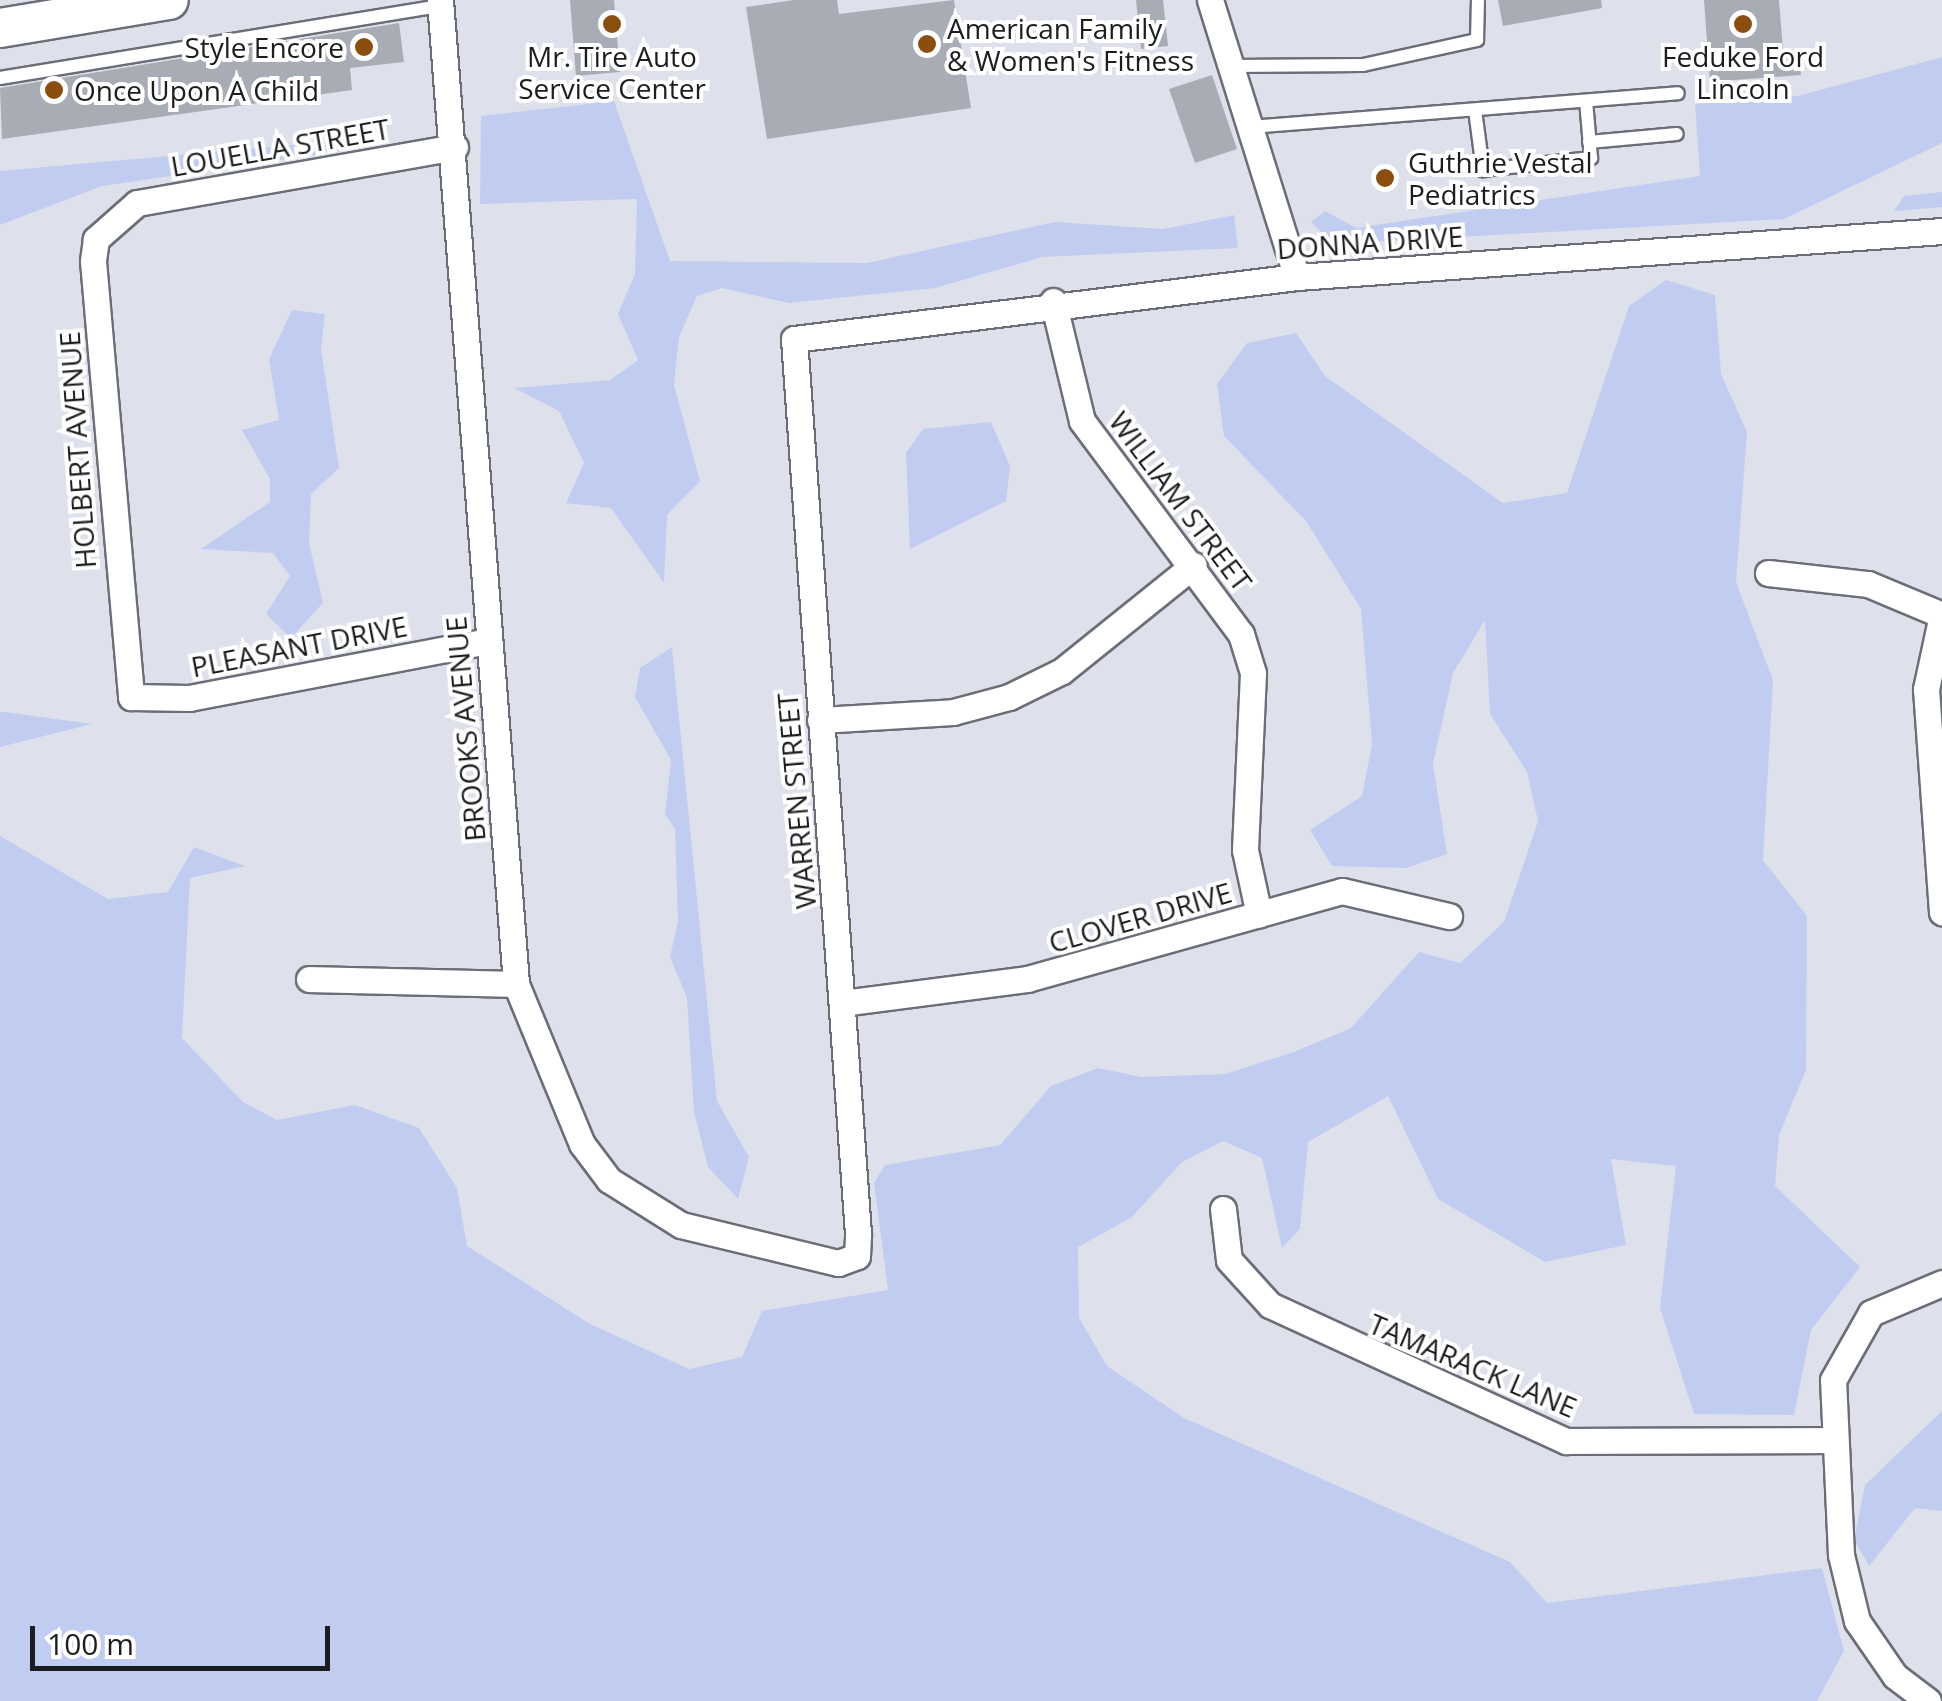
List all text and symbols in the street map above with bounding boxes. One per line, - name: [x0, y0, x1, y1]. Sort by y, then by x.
- place label: American Family & Women's Fitness: [947, 11, 1194, 77]
- marker: Mr. Tire Auto Service Center: [601, 13, 623, 35]
- marker: Feduke Ford Lincoln: [1732, 13, 1754, 35]
- place label: Style Encore: [184, 30, 344, 64]
- marker: American Family & Women's Fitness: [916, 33, 938, 55]
- marker: Style Encore: [353, 36, 375, 58]
- place label: Mr. Tire Auto Service Center: [518, 39, 706, 105]
- place label: Feduke Ford Lincoln: [1662, 39, 1824, 105]
- place label: Once Upon A Child: [74, 73, 319, 107]
- marker: Once Upon A Child: [43, 79, 65, 101]
- street label: LOUELLA STREET: [168, 111, 392, 183]
- place label: Guthrie Vestal Pediatrics: [1408, 145, 1593, 211]
- marker: Guthrie Vestal Pediatrics: [1372, 165, 1398, 191]
- street label: DONNA DRIVE: [1276, 219, 1464, 265]
- street label: HOLBERT AVENUE: [52, 330, 102, 570]
- street label: WILLIAM STREET: [1103, 405, 1259, 597]
- street label: PLEASANT DRIVE: [188, 609, 410, 683]
- street label: BROOKS AVENUE: [438, 615, 492, 843]
- street label: WARREN STREET: [770, 692, 822, 910]
- street label: CLOVER DRIVE: [1045, 875, 1235, 959]
- street label: TAMARACK LANE: [1364, 1306, 1582, 1424]
- scale bar: [35, 1606, 335, 1668]
- text: 100 m: [47, 1623, 134, 1664]

